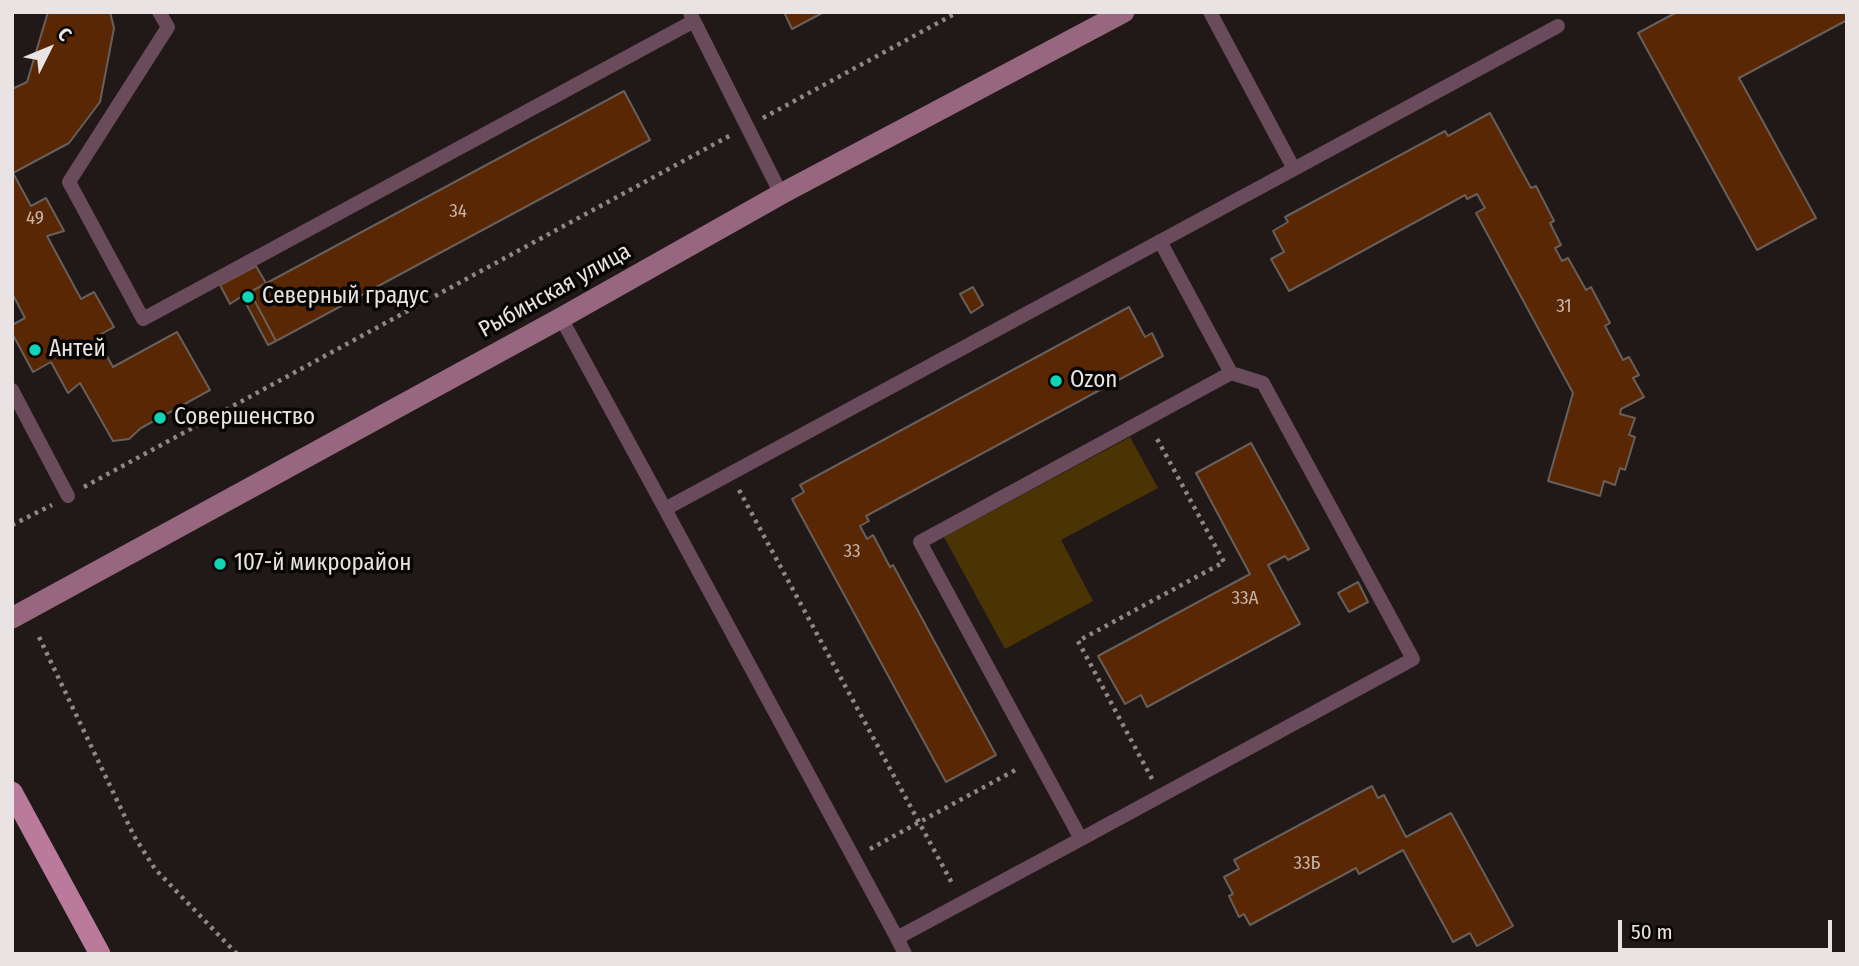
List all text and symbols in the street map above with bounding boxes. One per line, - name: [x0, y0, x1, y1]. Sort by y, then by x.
- north arrow: [14, 14, 84, 84]
- text: С: [53, 23, 77, 46]
- house number: 34: [449, 201, 467, 223]
- house number: 49: [26, 208, 44, 230]
- street label: Рыбинская улица: [474, 238, 636, 344]
- place label: Северный градус: [262, 283, 429, 311]
- marker: Северный градус: [240, 289, 256, 305]
- house number: 31: [1556, 296, 1572, 318]
- place label: Антей: [49, 336, 106, 364]
- marker: Антей: [27, 342, 43, 358]
- place label: Ozon: [1070, 367, 1117, 395]
- marker: Ozon: [1048, 373, 1064, 389]
- place label: Совершенство: [174, 404, 315, 432]
- marker: Совершенство: [152, 410, 168, 426]
- house number: 33: [843, 541, 861, 563]
- place label: 107-й микрорайон: [234, 550, 412, 578]
- marker: 107-й микрорайон: [212, 556, 228, 572]
- house number: 33А: [1231, 588, 1259, 610]
- house number: 33Б: [1293, 853, 1321, 875]
- scale bar: [1621, 906, 1834, 950]
- text: 50 m: [1631, 919, 1673, 945]

